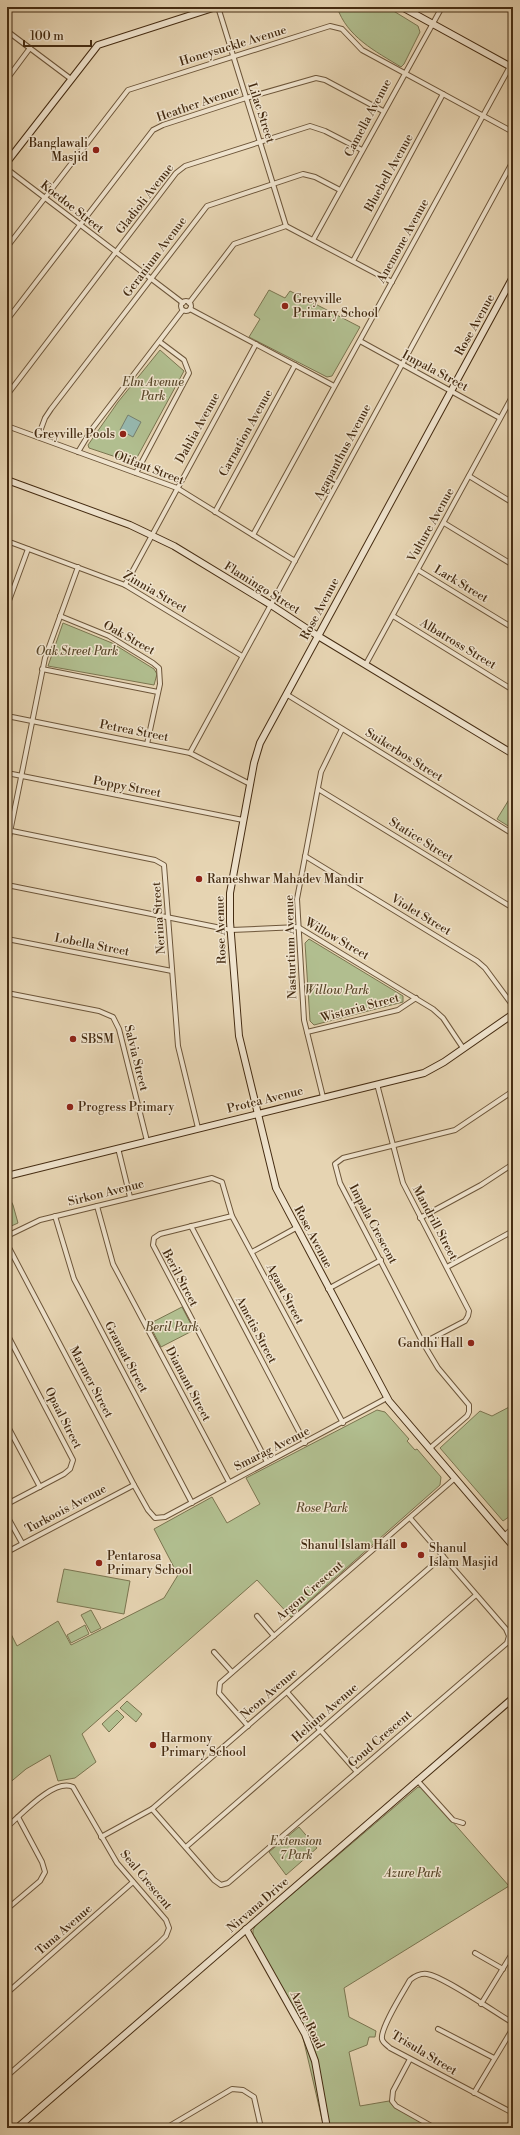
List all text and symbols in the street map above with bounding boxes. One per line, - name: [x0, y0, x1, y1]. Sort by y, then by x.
- scale bar: [24, 22, 91, 48]
- street label: Honeysuckle Avenue: [178, 23, 288, 69]
- text: 100 m: [30, 29, 64, 44]
- street label: Camella Avenue: [341, 76, 395, 160]
- street label: Lilac Street: [244, 81, 278, 146]
- street label: Heather Avenue: [155, 83, 241, 125]
- street label: Bluebell Avenue: [361, 131, 417, 216]
- place label: Banglawali Masjid: [28, 136, 88, 165]
- marker: Banglawali Masjid: [91, 145, 101, 155]
- street label: Gladioli Avenue: [113, 161, 177, 237]
- street label: Koedoe Street: [37, 178, 107, 237]
- street label: Anemone Avenue: [373, 196, 432, 287]
- street label: Geranium Avenue: [120, 214, 190, 300]
- place label: Greyville Primary School: [293, 292, 379, 321]
- street label: Rose Avenue: [452, 292, 498, 358]
- marker: Greyville Primary School: [280, 301, 290, 311]
- street label: Impala Street: [399, 347, 471, 395]
- park label: Elm Avenue Park: [121, 375, 184, 404]
- street label: Carnation Avenue: [216, 387, 276, 479]
- street label: Dahlia Avenue: [172, 390, 224, 466]
- street label: Agapanthus Avenue: [311, 401, 375, 504]
- place label: Greyville Pools: [34, 427, 115, 442]
- marker: Greyville Pools: [118, 429, 128, 439]
- street label: Olifant Street: [112, 448, 187, 488]
- street label: Vulture Avenue: [404, 485, 458, 566]
- street label: Flamingo Street: [221, 559, 304, 618]
- street label: Lark Street: [431, 562, 491, 606]
- street label: Zinnia Street: [120, 568, 190, 617]
- street label: Rose Avenue: [297, 575, 343, 643]
- street label: Albatross Street: [416, 615, 499, 673]
- street label: Oak Street: [101, 618, 158, 659]
- park label: Oak Street Park: [36, 644, 118, 659]
- street label: Petrea Street: [98, 717, 171, 745]
- street label: Suikerbos Street: [362, 725, 446, 785]
- street label: Poppy Street: [92, 773, 163, 801]
- street label: Statice Street: [386, 814, 456, 866]
- place label: Rameshwar Mahadev Mandir: [207, 872, 364, 887]
- marker: Rameshwar Mahadev Mandir: [194, 874, 204, 884]
- street label: Nerina Street: [149, 881, 169, 955]
- street label: Violet Street: [387, 891, 454, 939]
- street label: Nasturtium Avenue: [282, 895, 300, 999]
- street label: Rose Avenue: [212, 896, 230, 964]
- street label: Willow Street: [301, 914, 372, 964]
- street label: Lobella Street: [53, 930, 131, 960]
- park label: Willow Park: [305, 983, 369, 998]
- street label: Wistaria Street: [318, 990, 402, 1026]
- street label: Salvia Street: [121, 1023, 152, 1093]
- place label: SBSM: [81, 1032, 114, 1047]
- marker: SBSM: [68, 1034, 78, 1044]
- street label: Protea Avenue: [225, 1083, 305, 1117]
- place label: Progress Primary: [78, 1100, 174, 1115]
- marker: Progress Primary: [65, 1102, 75, 1112]
- street label: Sirkon Avenue: [66, 1176, 146, 1210]
- street label: Impala Crescent: [346, 1181, 401, 1267]
- street label: Mandrill Street: [409, 1183, 461, 1263]
- street label: Rose Avenue: [290, 1203, 336, 1271]
- street label: Beril Street: [158, 1246, 202, 1310]
- street label: Agaat Street: [262, 1260, 308, 1327]
- street label: Ametis Street: [232, 1293, 280, 1367]
- street label: Granaat Street: [101, 1319, 151, 1396]
- park label: Beril Park: [144, 1320, 199, 1335]
- place label: Gandhi Hall: [398, 1336, 463, 1351]
- marker: Gandhi Hall: [466, 1338, 476, 1348]
- street label: Marmer Street: [66, 1344, 116, 1421]
- street label: Diamant Street: [162, 1344, 214, 1425]
- street label: Opaal Street: [41, 1385, 85, 1452]
- street label: Smarag Avenue: [232, 1423, 312, 1475]
- street label: Turkoois Avenue: [23, 1481, 109, 1537]
- park label: Rose Park: [295, 1501, 348, 1516]
- place label: Shanul Islam Hall: [301, 1538, 396, 1553]
- marker: Shanul Islam Hall: [399, 1540, 409, 1550]
- place label: Shanul Islam Masjid: [429, 1541, 498, 1570]
- place label: Pentarosa Primary School: [107, 1549, 193, 1578]
- marker: Shanul Islam Masjid: [416, 1550, 426, 1560]
- street label: Argon Crescent: [273, 1557, 347, 1625]
- marker: Pentarosa Primary School: [94, 1558, 104, 1568]
- street label: Neon Avenue: [237, 1665, 301, 1723]
- street label: Helium Avenue: [289, 1680, 361, 1746]
- street label: Goud Crescent: [345, 1707, 416, 1771]
- place label: Harmony Primary School: [161, 1731, 247, 1760]
- marker: Harmony Primary School: [148, 1740, 158, 1750]
- park label: Extension 7 Park: [269, 1834, 322, 1863]
- street label: Seal Crescent: [117, 1847, 176, 1913]
- park label: Azure Park: [382, 1866, 442, 1881]
- street label: Nirvana Drive: [224, 1874, 292, 1936]
- street label: Tuna Avenue: [33, 1902, 95, 1958]
- street label: Azure Road: [286, 1988, 327, 2051]
- street label: Trisula Street: [388, 2027, 460, 2079]

